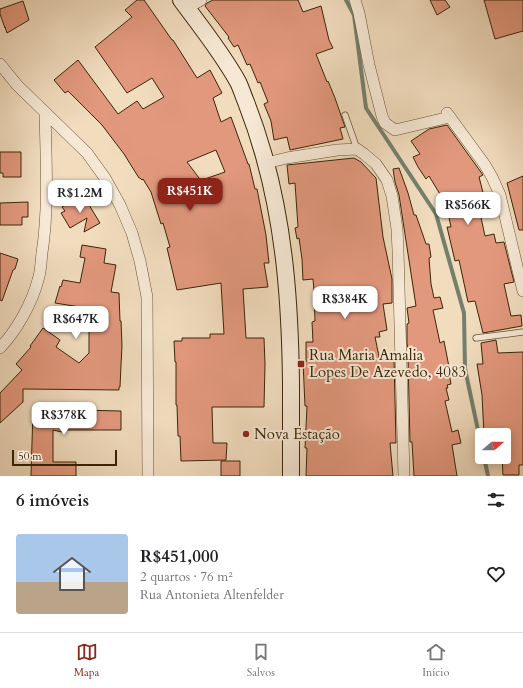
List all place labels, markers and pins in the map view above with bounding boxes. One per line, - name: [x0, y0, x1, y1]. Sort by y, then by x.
- pin: R$451K: [157, 178, 223, 212]
- pin: R$1.2M: [47, 180, 113, 214]
- pin: R$566K: [435, 192, 501, 226]
- pin: R$384K: [312, 286, 378, 320]
- pin: R$647K: [43, 306, 109, 340]
- place label: Rua Maria Amalia Lopes De Azevedo, 4083: [309, 345, 466, 382]
- marker: Rua Maria Amalia Lopes De Azevedo, 4083: [296, 359, 306, 369]
- pin: R$378K: [31, 402, 97, 436]
- place label: Nova Estação: [254, 424, 340, 444]
- marker: Nova Estação: [241, 429, 251, 439]

